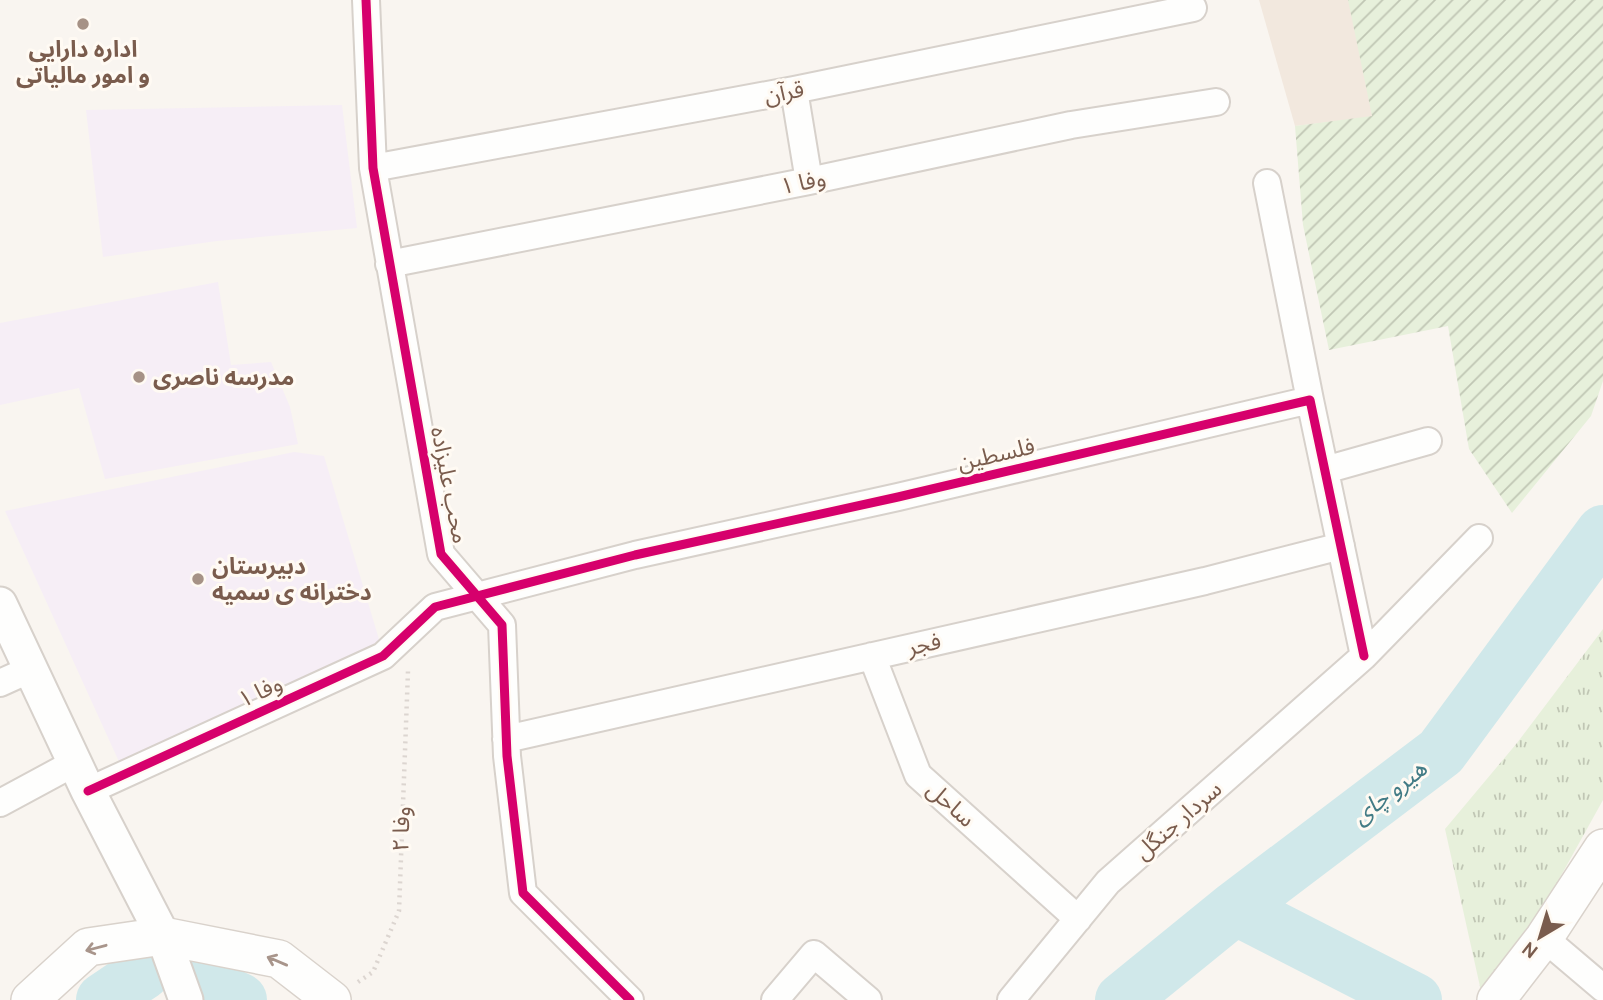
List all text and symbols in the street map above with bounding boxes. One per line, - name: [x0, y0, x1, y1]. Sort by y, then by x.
- marker: اداره دارایی و امور مالیاتی: [75, 16, 91, 32]
- place label: اداره دارایی و امور مالیاتی: [16, 35, 150, 89]
- street label: قرآن: [762, 74, 806, 110]
- street label: وفا ۱: [778, 164, 828, 200]
- place label: مدرسه ناصری: [153, 363, 294, 391]
- marker: مدرسه ناصری: [131, 369, 147, 385]
- street label: محب علیزاده: [425, 424, 475, 546]
- street label: فلسطین: [955, 432, 1037, 476]
- place label: دبیرستان دخترانه ی سمیه: [212, 552, 372, 606]
- marker: دبیرستان دخترانه ی سمیه: [190, 571, 206, 587]
- street label: فجر: [903, 627, 944, 662]
- street label: وفا ۱: [233, 669, 287, 713]
- water label: هیرو چای: [1346, 754, 1434, 832]
- street label: ساحل: [921, 775, 981, 833]
- street label: سردار جنگل: [1129, 775, 1227, 865]
- street label: وفا ۲: [386, 806, 416, 852]
- north arrow: [1505, 902, 1575, 972]
- text: N: [1517, 937, 1542, 963]
- one-way arrow: [85, 942, 107, 955]
- one-way arrow: [267, 954, 288, 967]

